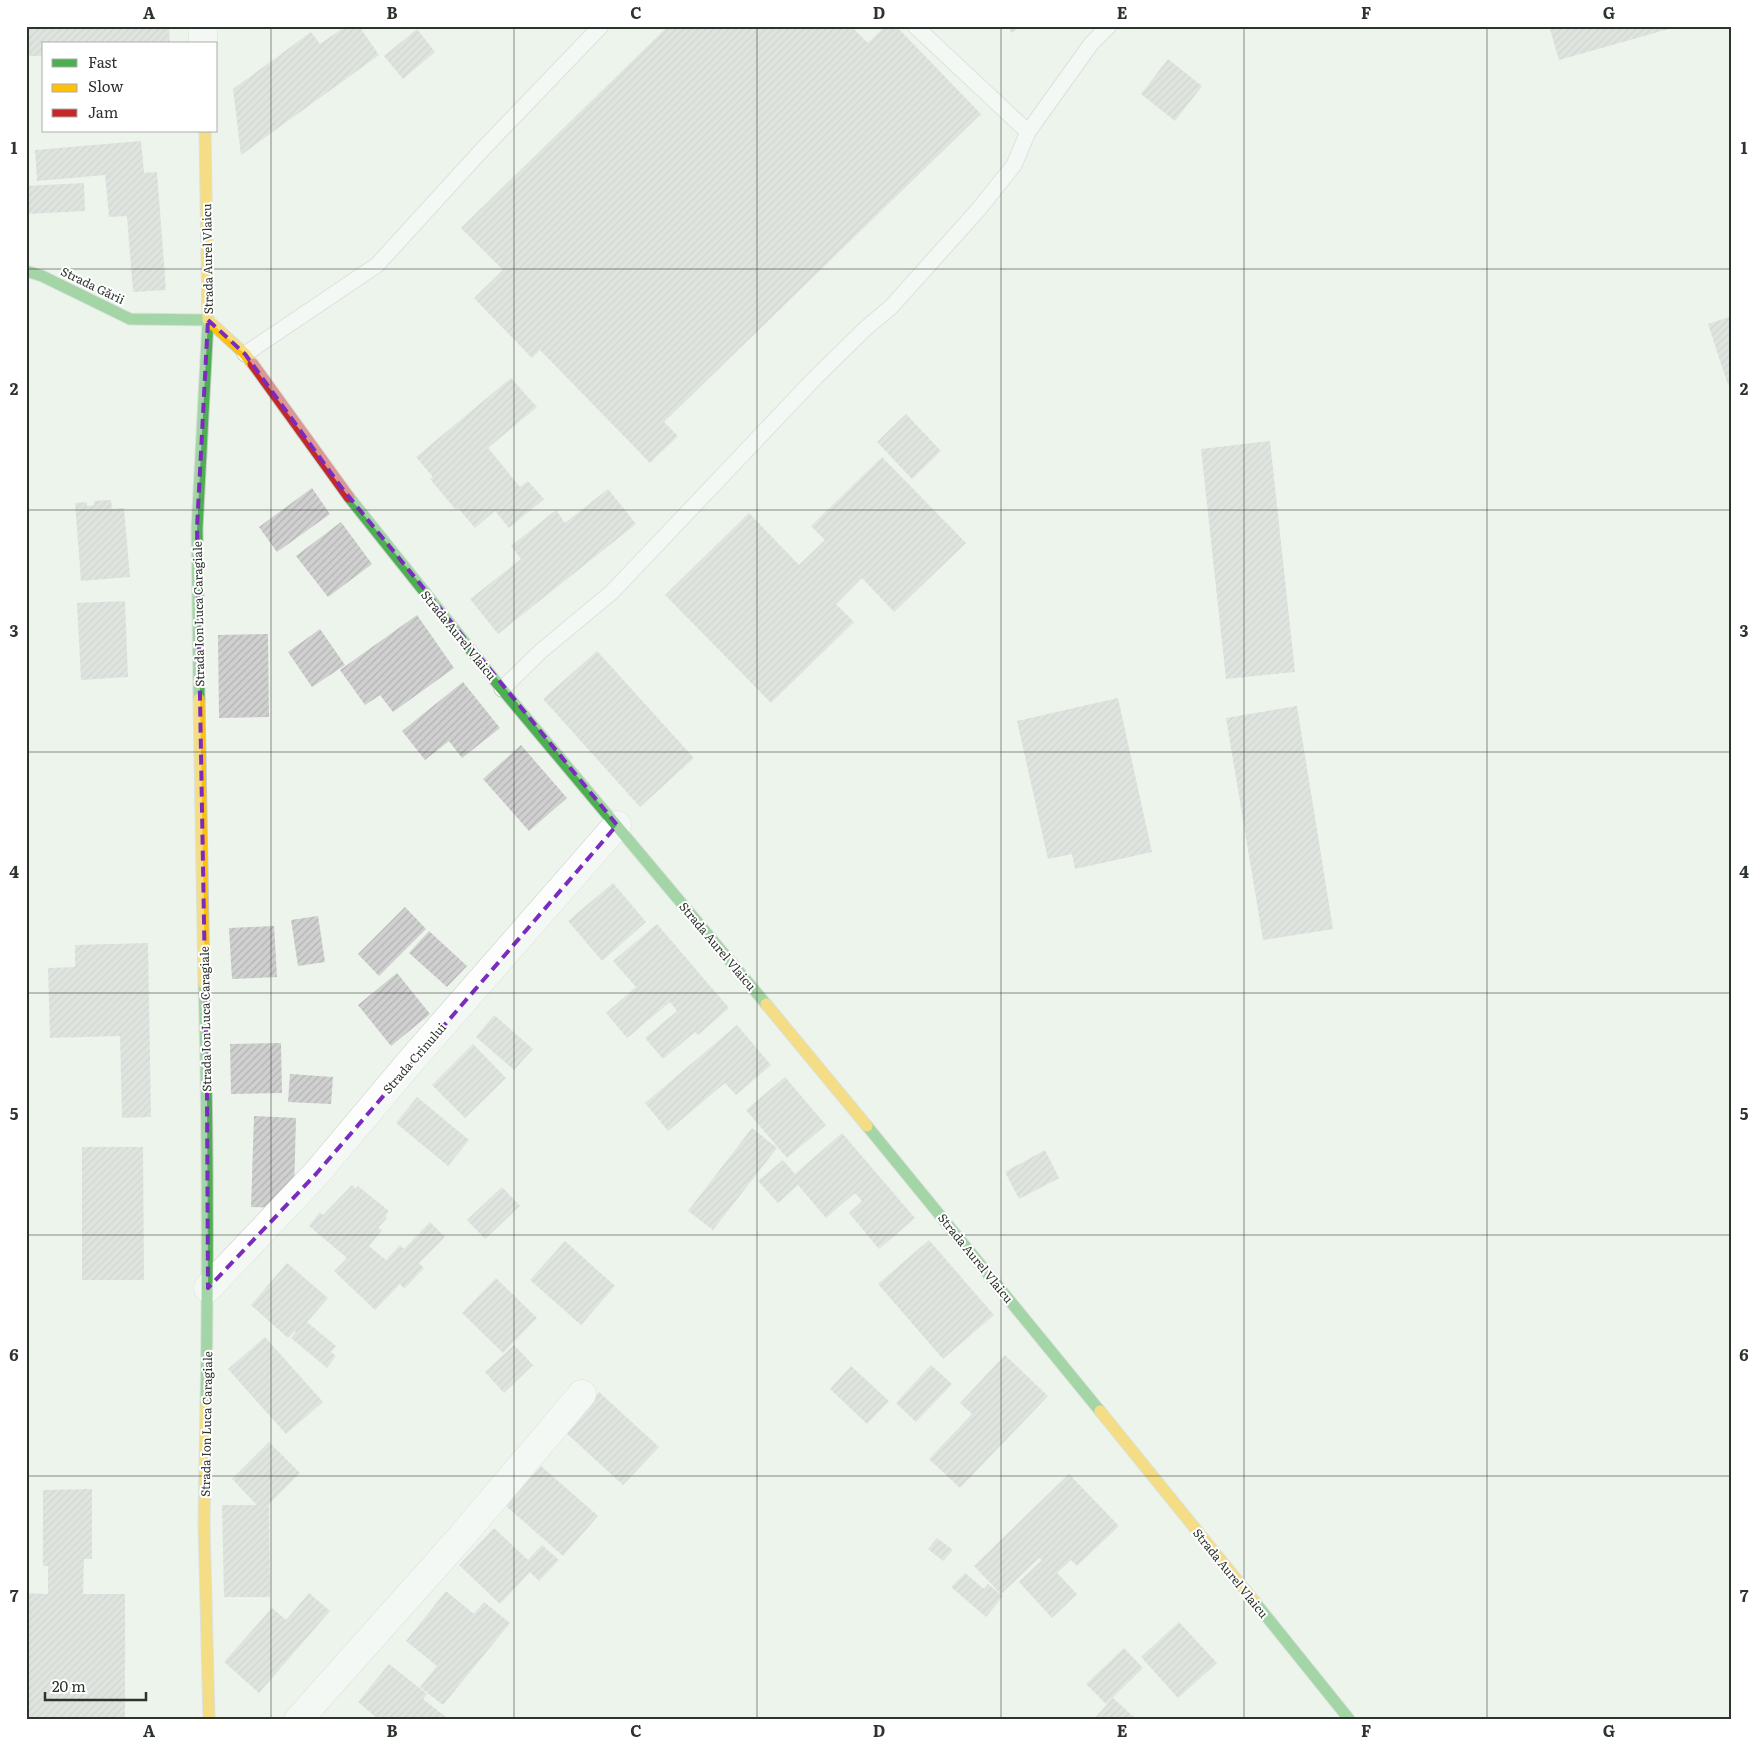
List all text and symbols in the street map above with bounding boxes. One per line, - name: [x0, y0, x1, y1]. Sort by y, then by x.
- text: A: [143, 0, 155, 24]
- text: B: [386, 0, 398, 24]
- text: C: [630, 0, 642, 24]
- text: D: [873, 0, 885, 24]
- text: E: [1117, 0, 1128, 24]
- text: F: [1361, 0, 1371, 24]
- text: G: [1603, 0, 1615, 24]
- legend: [42, 42, 218, 132]
- text: Fast: [88, 50, 117, 73]
- text: Slow: [88, 74, 123, 97]
- text: Jam: [88, 100, 119, 123]
- text: 1: [11, 135, 18, 159]
- text: 1: [1741, 135, 1748, 159]
- street label: Strada Aurel Vlaicu: [197, 203, 217, 315]
- street label: Strada Gării: [58, 262, 128, 308]
- text: 2: [10, 376, 19, 400]
- text: 2: [1740, 376, 1749, 400]
- street label: Strada Ion Luca Caragiale: [188, 541, 208, 687]
- street label: Strada Aurel Vlaicu: [417, 586, 501, 684]
- text: 3: [10, 618, 19, 642]
- text: 3: [1740, 618, 1749, 642]
- text: 4: [9, 859, 19, 883]
- text: 4: [1739, 859, 1749, 883]
- street label: Strada Aurel Vlaicu: [675, 898, 761, 995]
- street label: Strada Ion Luca Caragiale: [195, 946, 215, 1092]
- street label: Strada Crinului: [378, 1019, 450, 1097]
- text: 5: [10, 1101, 19, 1125]
- text: 5: [1740, 1101, 1749, 1125]
- street label: Strada Aurel Vlaicu: [934, 1209, 1018, 1307]
- text: 6: [9, 1342, 19, 1366]
- text: 6: [1739, 1342, 1749, 1366]
- street label: Strada Ion Luca Caragiale: [196, 1351, 216, 1497]
- street label: Strada Aurel Vlaicu: [1189, 1524, 1273, 1622]
- text: 7: [10, 1583, 19, 1607]
- text: 7: [1740, 1583, 1749, 1607]
- scale bar: [45, 1670, 146, 1702]
- text: 20 m: [52, 1674, 86, 1697]
- text: A: [143, 1718, 155, 1742]
- text: B: [386, 1718, 398, 1742]
- text: C: [630, 1718, 642, 1742]
- text: D: [873, 1718, 885, 1742]
- text: E: [1117, 1718, 1128, 1742]
- text: F: [1361, 1718, 1371, 1742]
- text: G: [1603, 1718, 1615, 1742]

